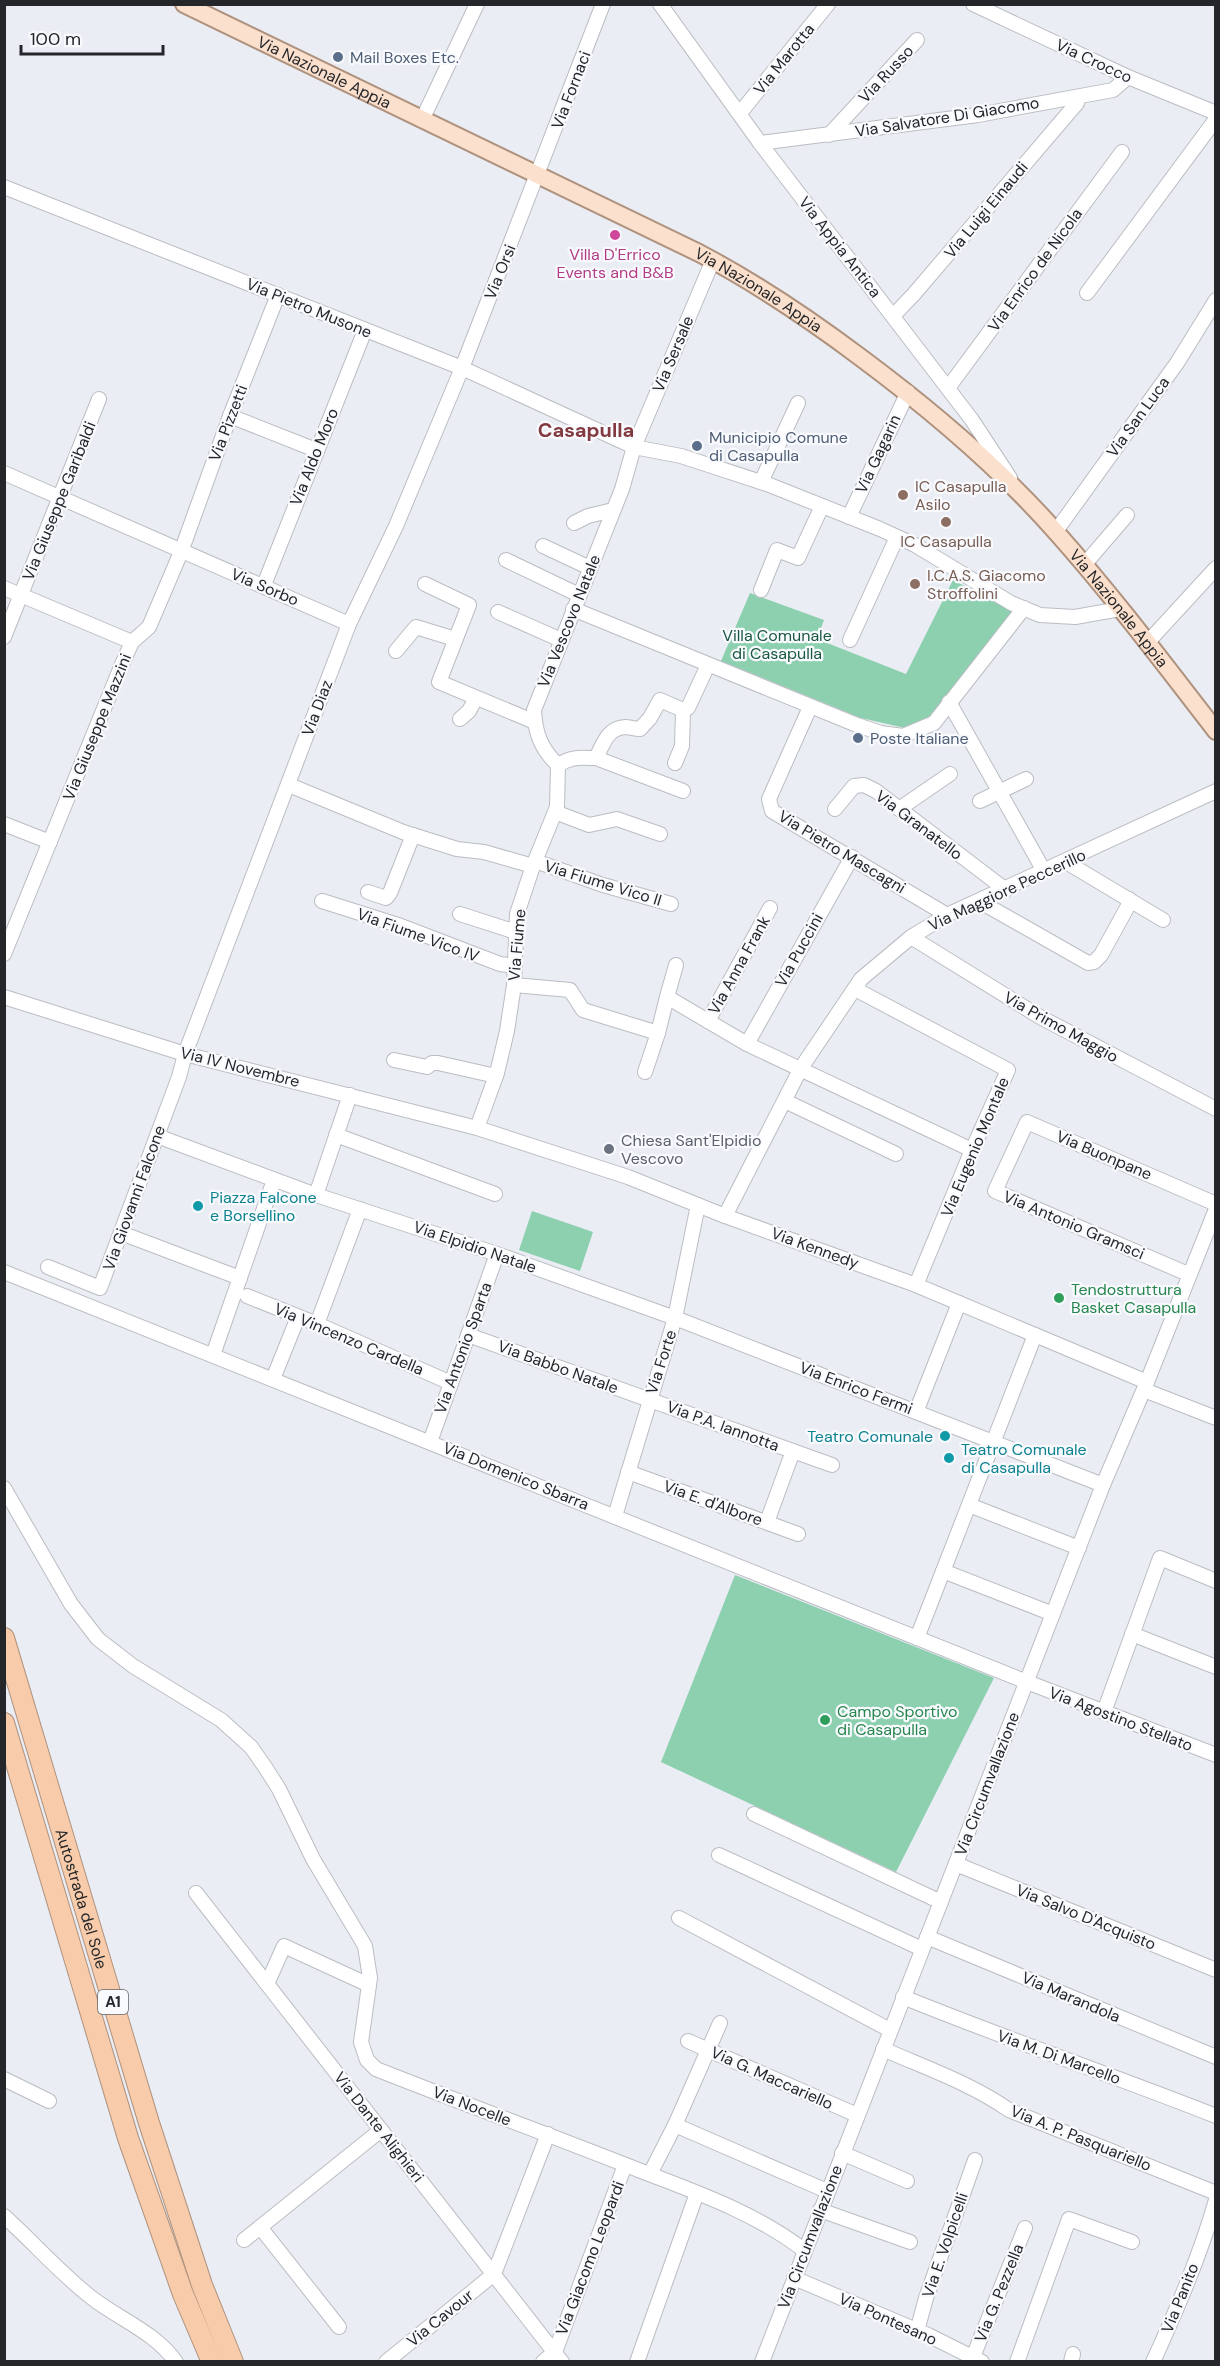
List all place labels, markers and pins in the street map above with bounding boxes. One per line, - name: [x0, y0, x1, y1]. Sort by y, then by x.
- place label: Mail Boxes Etc.: [350, 47, 459, 68]
- marker: Mail Boxes Etc.: [331, 50, 345, 64]
- marker: Villa D'Errico Events and B&B: [608, 228, 622, 242]
- place label: Villa D'Errico Events and B&B: [556, 244, 674, 283]
- place label: Municipio Comune di Casapulla: [709, 427, 848, 466]
- marker: Municipio Comune di Casapulla: [690, 439, 704, 453]
- place label: IC Casapulla Asilo: [915, 476, 1006, 515]
- marker: IC Casapulla Asilo: [896, 488, 910, 502]
- marker: IC Casapulla: [939, 515, 953, 529]
- place label: IC Casapulla: [900, 531, 992, 552]
- place label: I.C.A.S. Giacomo Stroffolini: [927, 565, 1046, 604]
- marker: I.C.A.S. Giacomo Stroffolini: [908, 577, 922, 591]
- place label: Poste Italiane: [870, 728, 968, 749]
- marker: Poste Italiane: [851, 731, 865, 745]
- place label: Chiesa Sant'Elpidio Vescovo: [621, 1130, 761, 1169]
- marker: Chiesa Sant'Elpidio Vescovo: [602, 1142, 616, 1156]
- place label: Piazza Falcone e Borsellino: [210, 1187, 317, 1226]
- marker: Piazza Falcone e Borsellino: [191, 1199, 205, 1213]
- place label: Tendostruttura Basket Casapulla: [1071, 1279, 1196, 1318]
- marker: Tendostruttura Basket Casapulla: [1052, 1291, 1066, 1305]
- place label: Teatro Comunale: [807, 1426, 933, 1447]
- marker: Teatro Comunale: [938, 1429, 952, 1443]
- place label: Teatro Comunale di Casapulla: [961, 1439, 1087, 1478]
- marker: Teatro Comunale di Casapulla: [942, 1451, 956, 1465]
- place label: Campo Sportivo di Casapulla: [837, 1701, 958, 1740]
- marker: Campo Sportivo di Casapulla: [818, 1713, 832, 1727]

